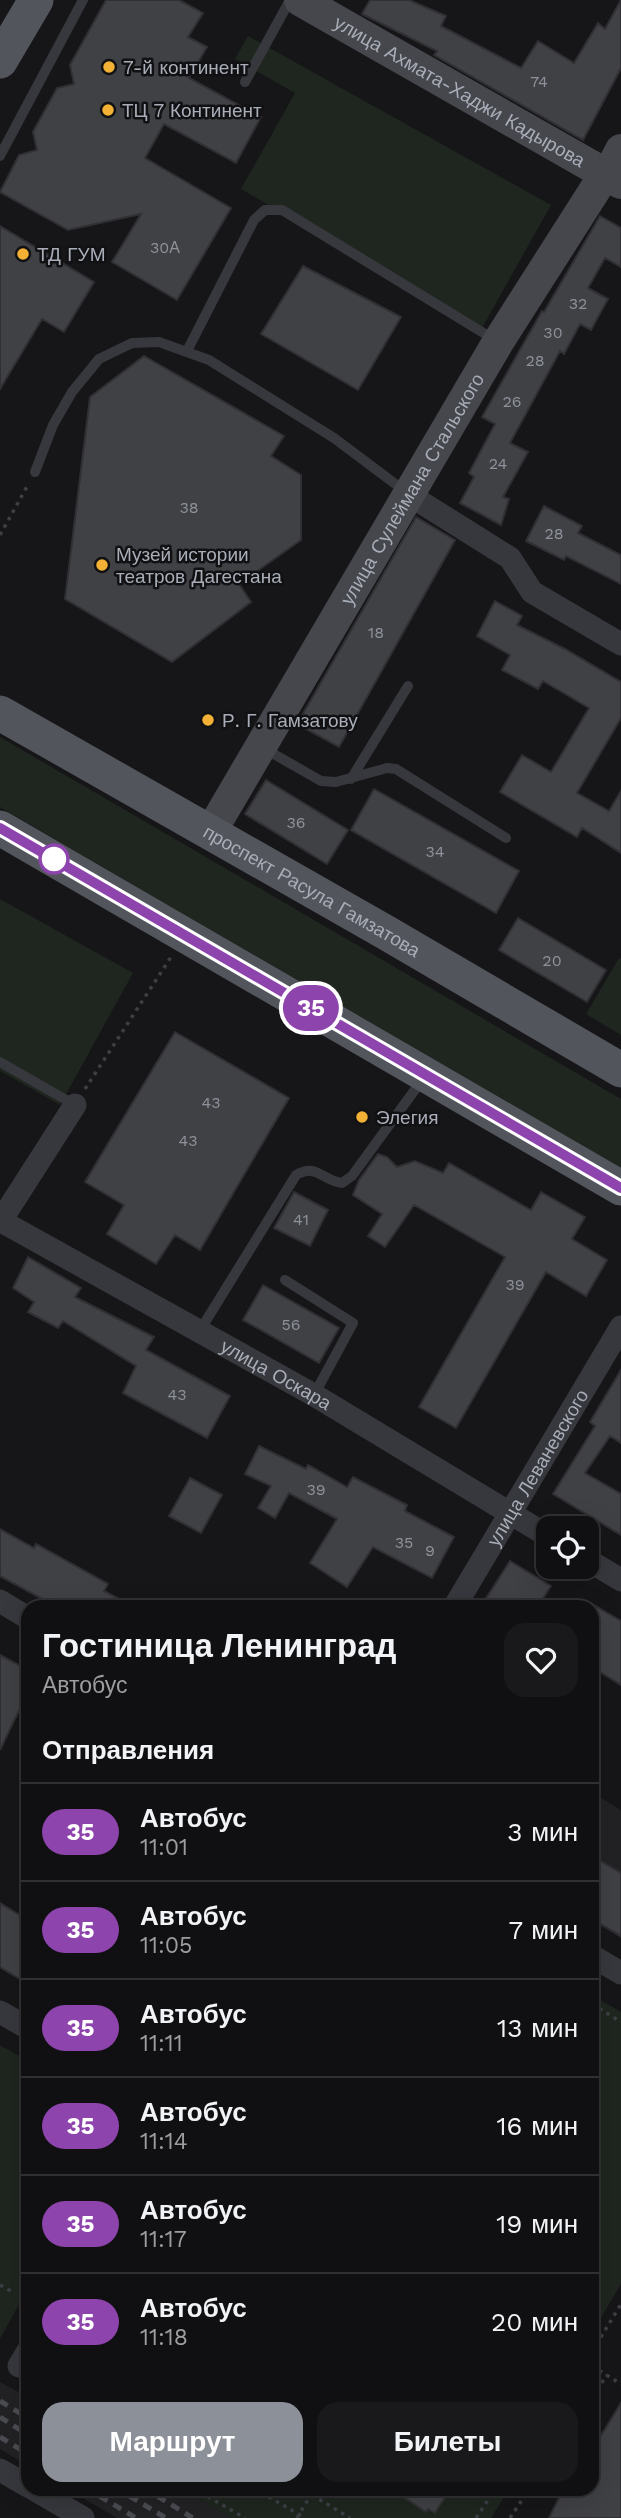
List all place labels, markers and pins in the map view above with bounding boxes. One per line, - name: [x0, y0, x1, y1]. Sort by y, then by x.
- place label: 7-й континент: [123, 56, 249, 79]
- marker: 7-й континент: [101, 59, 117, 75]
- place label: ТЦ 7 Континент: [122, 99, 262, 122]
- marker: ТЦ 7 Континент: [100, 102, 116, 118]
- place label: ТД ГУМ: [37, 243, 106, 266]
- marker: ТД ГУМ: [15, 246, 31, 262]
- place label: Музей истории театров Дагестана: [116, 543, 282, 588]
- marker: Музей истории театров Дагестана: [94, 557, 110, 573]
- place label: Р. Г. Гамзатову: [222, 709, 358, 732]
- marker: Р. Г. Гамзатову: [200, 712, 216, 728]
- unlabelled marker: [39, 844, 69, 874]
- place label: Элегия: [376, 1106, 439, 1129]
- marker: Элегия: [354, 1109, 370, 1125]

